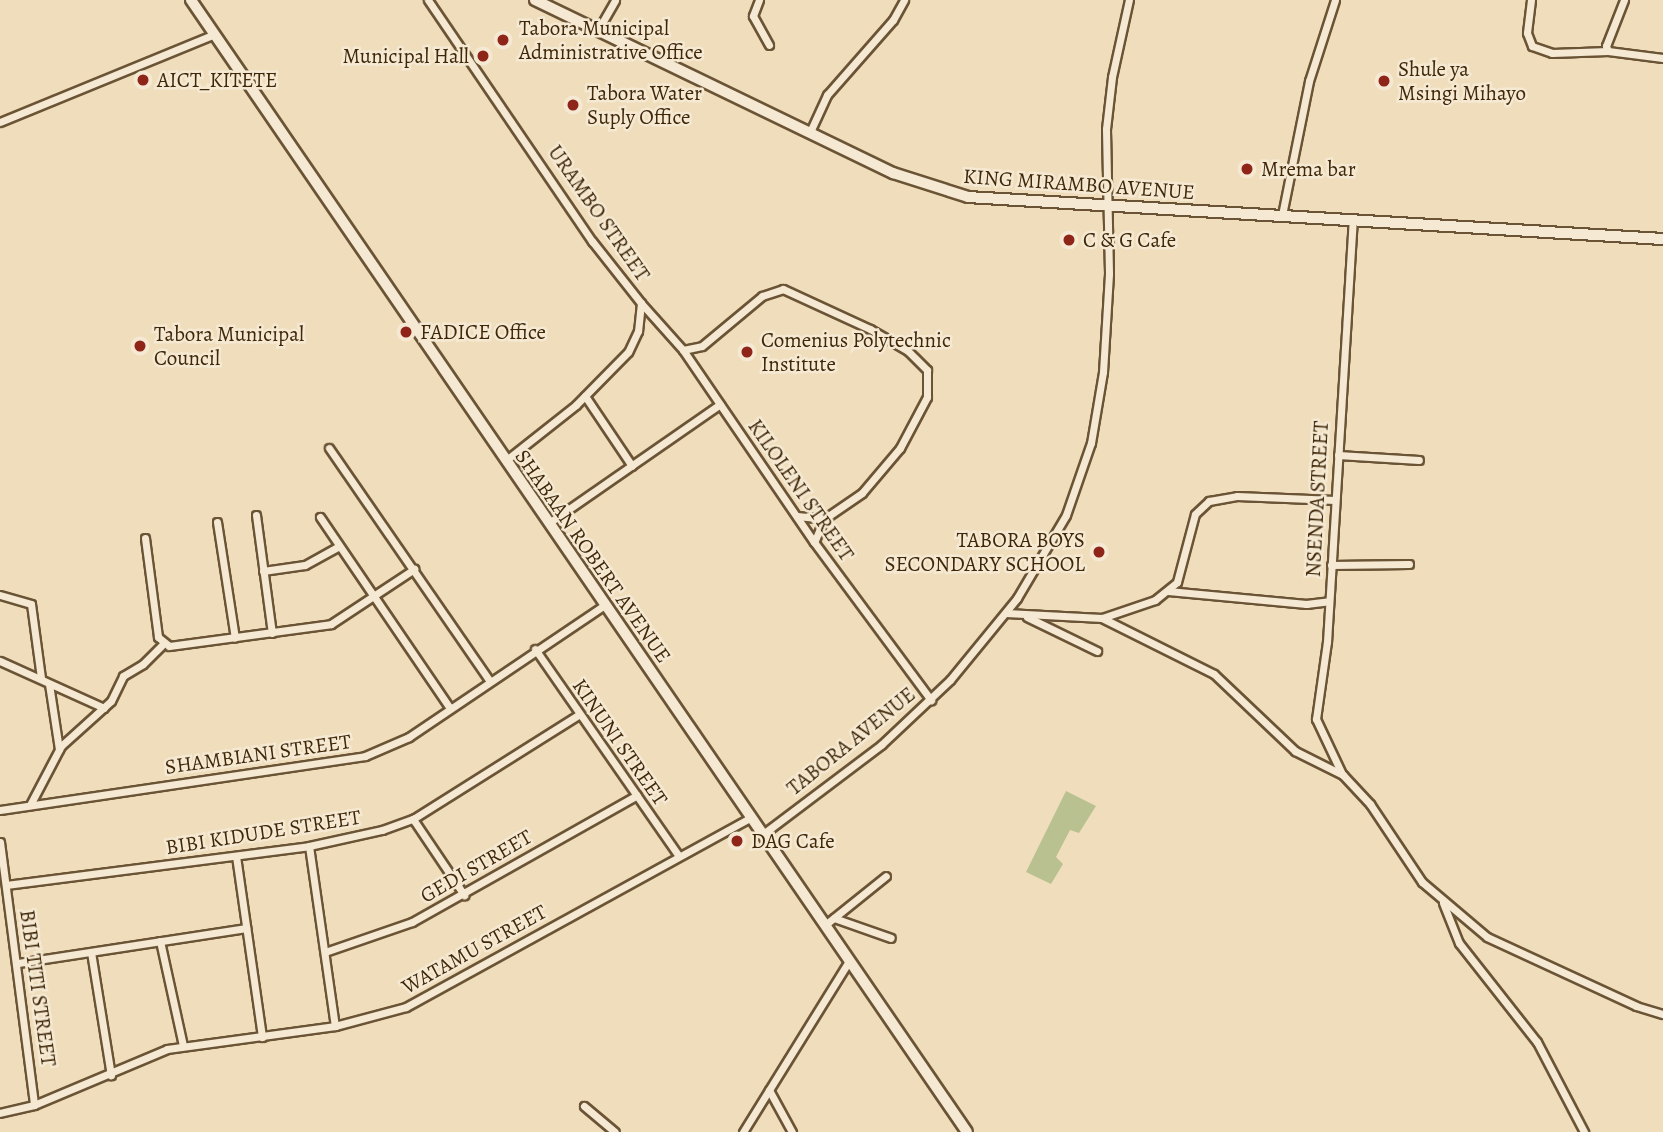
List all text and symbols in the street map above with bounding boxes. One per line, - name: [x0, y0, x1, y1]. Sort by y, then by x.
- place label: Tabora Municipal Administrative Office: [519, 15, 703, 65]
- marker: Tabora Municipal Administrative Office: [493, 30, 513, 50]
- place label: Municipal Hall: [342, 43, 469, 69]
- marker: Municipal Hall: [475, 48, 491, 64]
- place label: Shule ya Msingi Mihayo: [1398, 56, 1526, 106]
- place label: AICT_KITETE: [157, 67, 277, 93]
- marker: AICT_KITETE: [135, 72, 151, 88]
- marker: Shule ya Msingi Mihayo: [1376, 73, 1392, 89]
- place label: Tabora Water Suply Office: [587, 80, 702, 130]
- marker: Tabora Water Suply Office: [565, 97, 581, 113]
- street label: URAMBO STREET: [543, 140, 655, 286]
- place label: Mrema bar: [1261, 156, 1356, 182]
- marker: Mrema bar: [1239, 161, 1255, 177]
- street label: KING MIRAMBO AVENUE: [962, 163, 1196, 205]
- place label: C & G Cafe: [1083, 227, 1176, 253]
- marker: C & G Cafe: [1061, 232, 1077, 248]
- place label: FADICE Office: [420, 319, 546, 345]
- place label: Tabora Municipal Council: [154, 321, 304, 371]
- marker: FADICE Office: [398, 324, 414, 340]
- place label: Comenius Polytechnic Institute: [761, 327, 951, 377]
- marker: Tabora Municipal Council: [132, 338, 148, 354]
- marker: Comenius Polytechnic Institute: [739, 344, 755, 360]
- street label: KILOLENI STREET: [743, 414, 859, 566]
- street label: NSENDA STREET: [1300, 420, 1334, 578]
- street label: SHABAAN ROBERT AVENUE: [510, 445, 676, 667]
- place label: TABORA BOYS SECONDARY SCHOOL: [884, 527, 1085, 577]
- marker: TABORA BOYS SECONDARY SCHOOL: [1091, 544, 1107, 560]
- street label: KINUNI STREET: [567, 674, 673, 810]
- street label: TABORA AVENUE: [782, 682, 920, 800]
- street label: SHAMBIANI STREET: [163, 728, 353, 780]
- street label: BIBI KIDUDE STREET: [164, 804, 362, 860]
- street label: GEDI STREET: [416, 824, 536, 908]
- place label: DAG Cafe: [751, 828, 835, 854]
- marker: DAG Cafe: [729, 833, 745, 849]
- street label: WATAMU STREET: [397, 899, 551, 999]
- street label: BIBI TITI STREET: [15, 908, 61, 1068]

